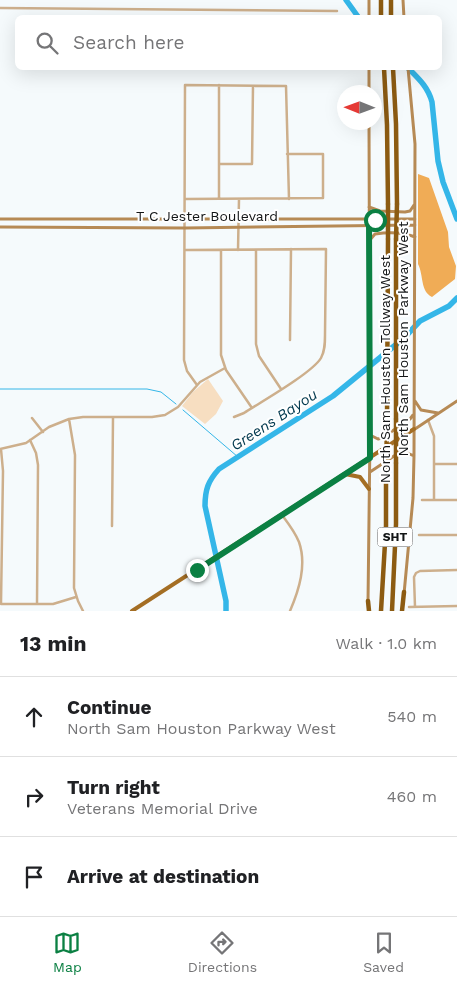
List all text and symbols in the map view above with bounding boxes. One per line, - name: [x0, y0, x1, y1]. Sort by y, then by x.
- search box: [15, 15, 442, 70]
- icon: search: [33, 29, 61, 57]
- text: Search here: [73, 31, 184, 54]
- north arrow: [337, 85, 382, 130]
- street label: T C Jester Boulevard: [136, 208, 278, 224]
- route start: [364, 209, 387, 232]
- street label: North Sam Houston Parkway West: [395, 221, 411, 457]
- street label: North Sam Houston Tollway West: [377, 255, 393, 483]
- water label: Greens Bayou: [227, 385, 321, 455]
- road number: SHT: [378, 528, 412, 546]
- route end: [186, 559, 209, 582]
- text: 13 min: [20, 631, 86, 656]
- text: Walk · 1.0 km: [336, 634, 437, 653]
- text: Continue: [67, 696, 151, 719]
- icon: ahead: [20, 703, 48, 731]
- text: 540 m: [387, 707, 437, 726]
- text: North Sam Houston Parkway West: [67, 719, 336, 738]
- text: Turn right: [67, 776, 160, 799]
- icon: right: [20, 783, 48, 811]
- text: 460 m: [387, 787, 437, 806]
- text: Veterans Memorial Drive: [67, 799, 258, 818]
- icon: arrive: [20, 863, 48, 891]
- text: Arrive at destination: [67, 865, 259, 888]
- tab: Map: [53, 929, 82, 975]
- tab: Directions: [188, 929, 257, 975]
- tab: Saved: [363, 929, 404, 975]

